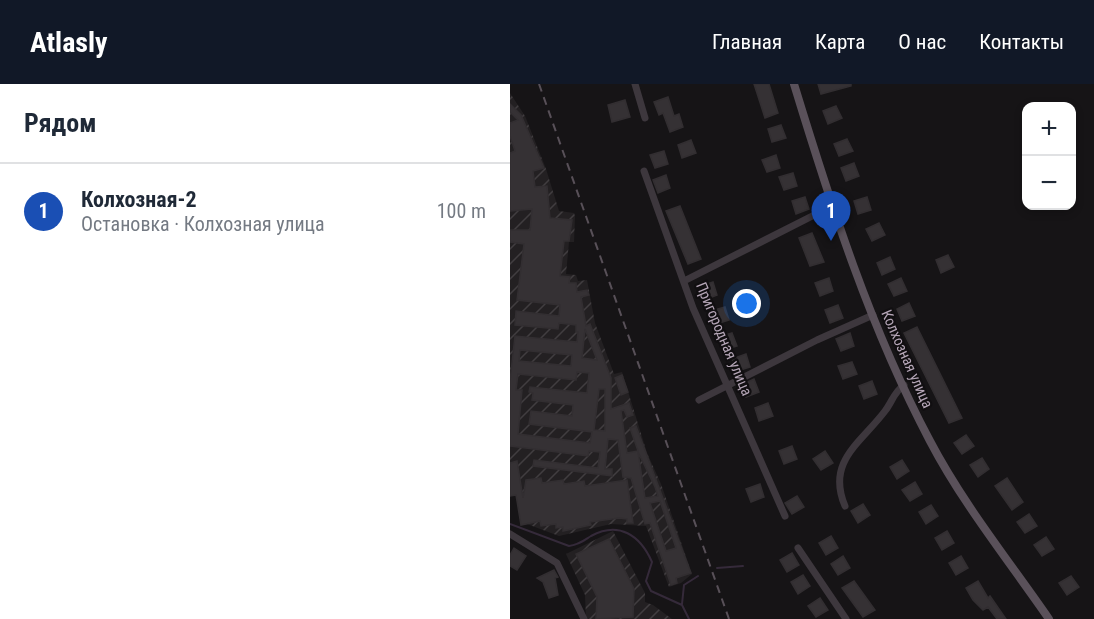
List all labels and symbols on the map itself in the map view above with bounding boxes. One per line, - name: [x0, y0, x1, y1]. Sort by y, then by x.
- pin: 1: [812, 192, 850, 241]
- street label: Пригородная улица: [692, 280, 756, 398]
- your location: [732, 289, 761, 318]
- street label: Колхозная улица: [877, 307, 937, 411]

